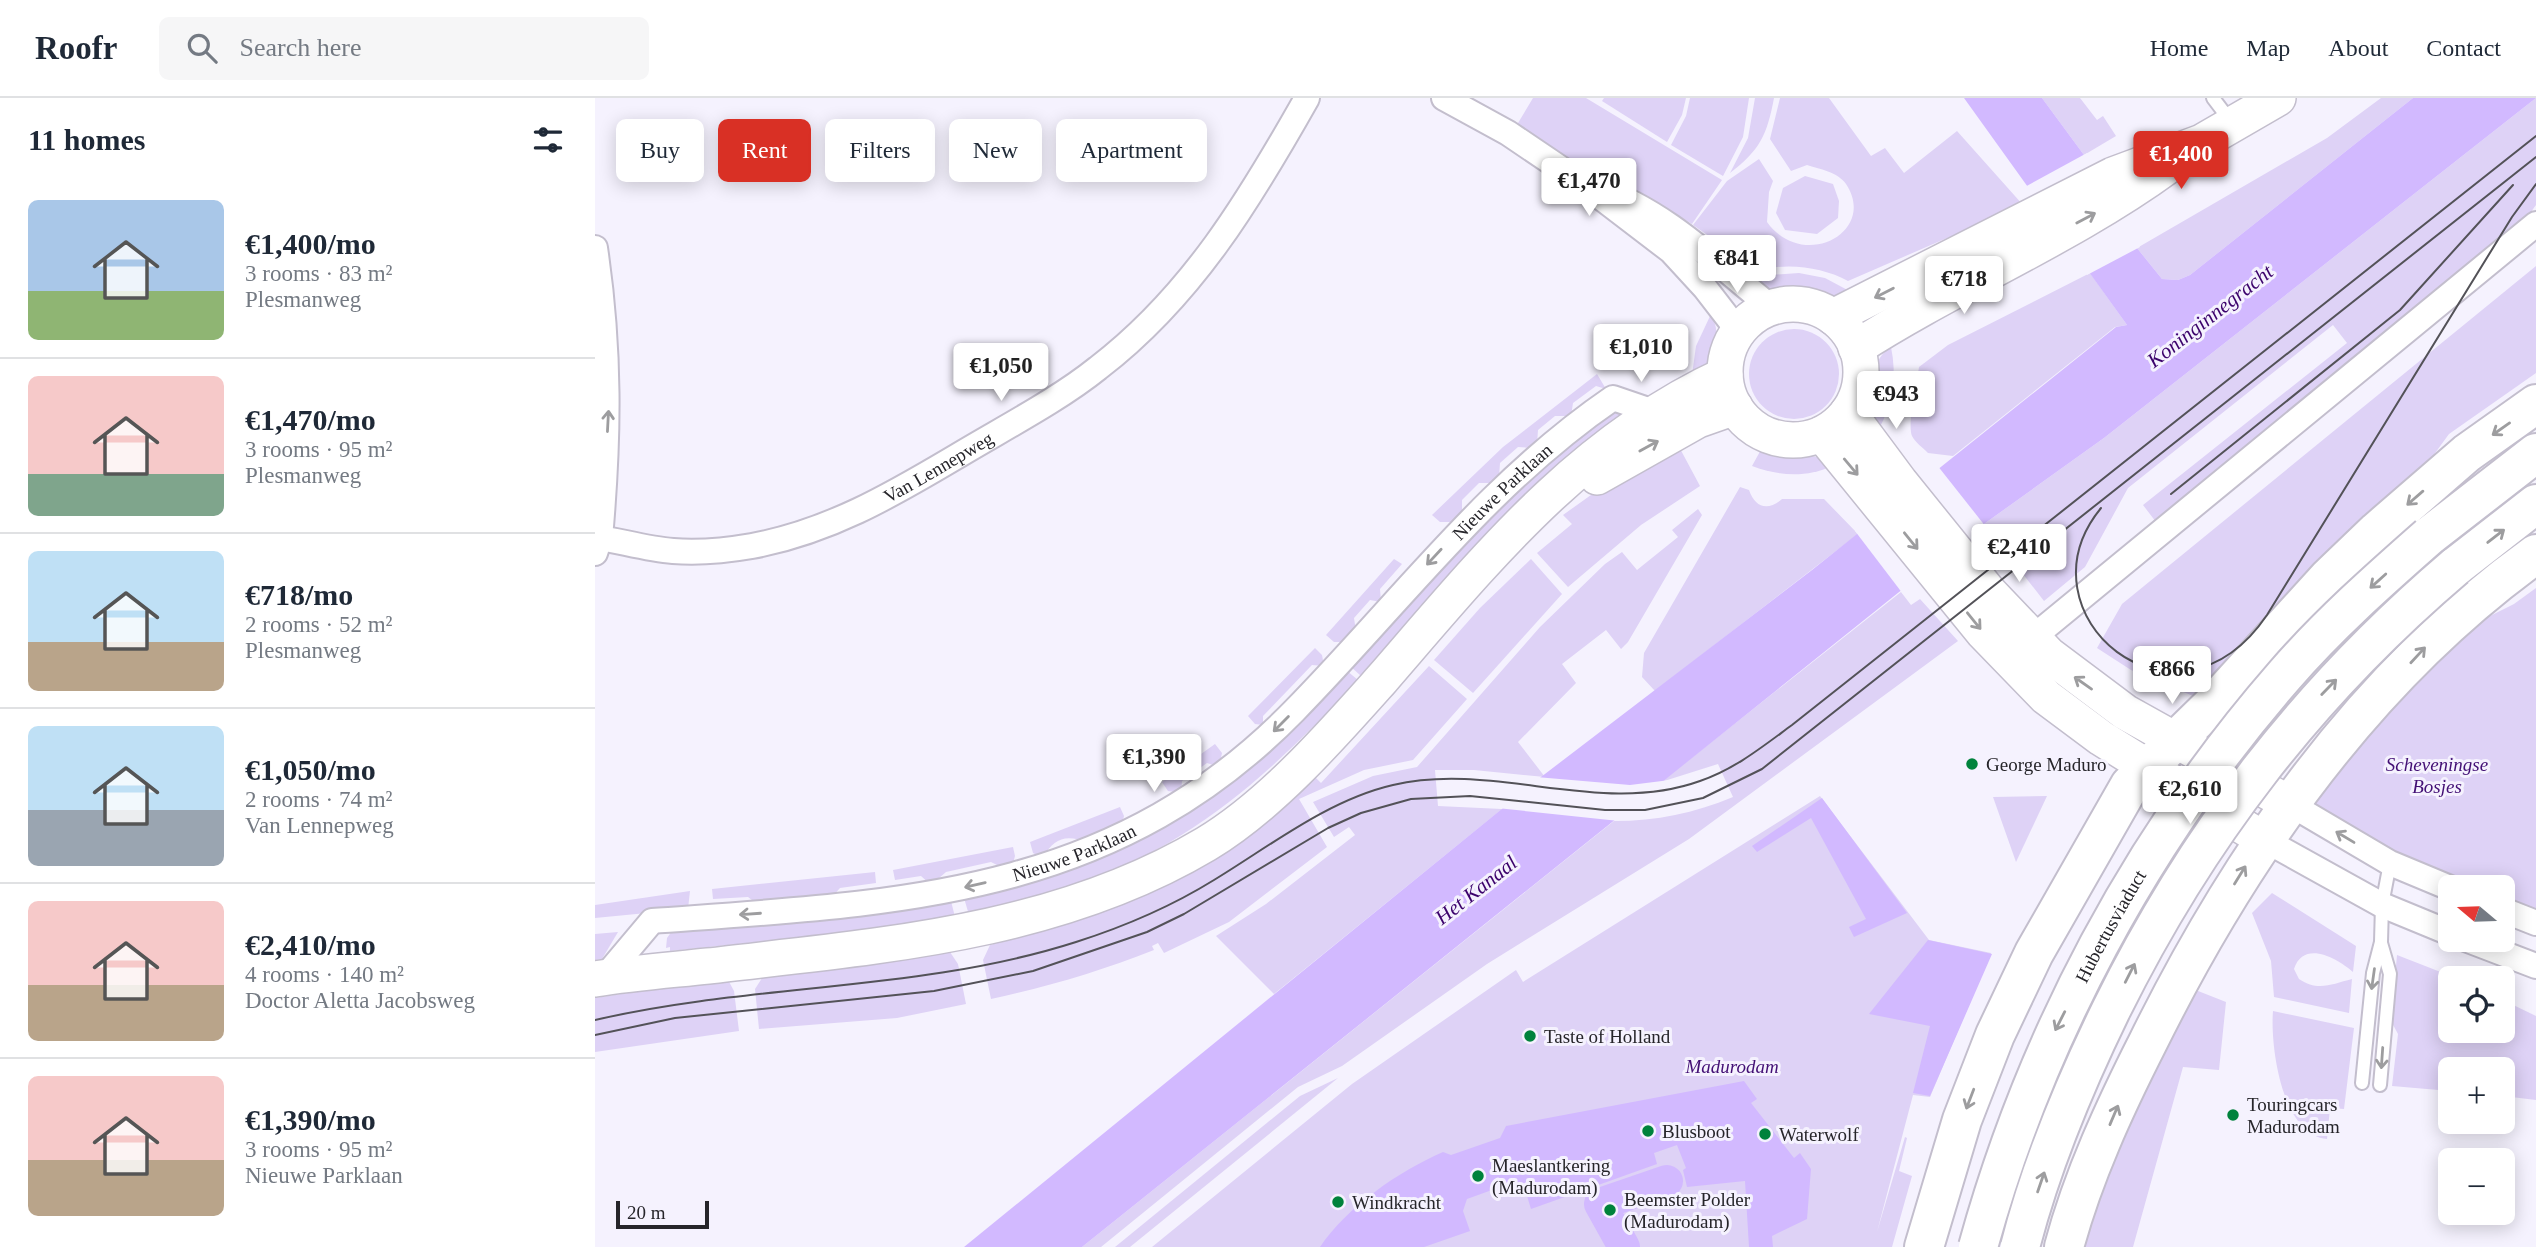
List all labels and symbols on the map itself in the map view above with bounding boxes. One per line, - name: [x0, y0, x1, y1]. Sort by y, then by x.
- pin: €1,400: [2124, 132, 2238, 191]
- pin: €1,470: [1532, 158, 1646, 218]
- one-way arrow: [2076, 211, 2096, 225]
- pin: €841: [1696, 236, 1778, 295]
- pin: €718: [1923, 256, 2005, 316]
- water label: Koninginnegracht: [2142, 259, 2279, 373]
- one-way arrow: [1874, 287, 1895, 300]
- pin: €1,010: [1584, 324, 1698, 384]
- pin: €1,050: [944, 344, 1058, 403]
- pin: €943: [1855, 372, 1937, 431]
- one-way arrow: [602, 410, 615, 433]
- one-way arrow: [2492, 422, 2511, 436]
- street label: Van Lennepweg: [880, 427, 997, 507]
- street label: Nieuwe Parklaan: [1448, 438, 1556, 544]
- one-way arrow: [1639, 439, 1659, 453]
- one-way arrow: [1844, 457, 1859, 475]
- one-way arrow: [2406, 490, 2424, 506]
- pin: €2,410: [1962, 524, 2076, 584]
- one-way arrow: [2486, 528, 2504, 543]
- one-way arrow: [1903, 531, 1918, 550]
- one-way arrow: [1426, 548, 1443, 565]
- one-way arrow: [2370, 573, 2388, 589]
- one-way arrow: [1966, 611, 1982, 629]
- pin: €866: [2131, 646, 2213, 706]
- one-way arrow: [2410, 647, 2427, 664]
- one-way arrow: [2074, 676, 2093, 690]
- one-way arrow: [2321, 679, 2338, 696]
- one-way arrow: [1272, 716, 1289, 733]
- pin: €1,390: [1097, 734, 1211, 794]
- place label: George Maduro: [1986, 754, 2106, 775]
- park label: Scheveningse Bosjes: [2386, 754, 2488, 797]
- marker: George Maduro: [1964, 756, 1980, 772]
- pin: €2,610: [2133, 766, 2247, 826]
- street label: Nieuwe Parklaan: [1010, 819, 1140, 885]
- one-way arrow: [2335, 830, 2356, 843]
- water label: Het Kanaal: [1429, 850, 1522, 930]
- street label: Hubertusviaduct: [2071, 865, 2150, 986]
- one-way arrow: [2234, 866, 2248, 886]
- north arrow: [2438, 875, 2515, 952]
- one-way arrow: [965, 879, 987, 892]
- one-way arrow: [739, 908, 762, 921]
- one-way arrow: [2123, 963, 2137, 984]
- one-way arrow: [2366, 967, 2379, 990]
- one-way arrow: [2053, 1010, 2067, 1030]
- place label: Taste of Holland: [1544, 1026, 1671, 1047]
- marker: Taste of Holland: [1522, 1028, 1538, 1044]
- one-way arrow: [2375, 1046, 2388, 1069]
- park label: Madurodam: [1684, 1056, 1779, 1077]
- one-way arrow: [1963, 1087, 1976, 1109]
- place label: Touringcars Madurodam: [2247, 1094, 2340, 1137]
- one-way arrow: [2108, 1104, 2121, 1126]
- marker: Touringcars Madurodam: [2225, 1107, 2241, 1123]
- place label: Blusboot: [1662, 1121, 1731, 1142]
- marker: Blusboot: [1640, 1123, 1656, 1139]
- place label: Waterwolf: [1779, 1124, 1859, 1145]
- marker: Waterwolf: [1757, 1126, 1773, 1142]
- place label: Maeslantkering (Madurodam): [1492, 1155, 1611, 1199]
- marker: Maeslantkering (Madurodam): [1470, 1168, 1486, 1184]
- one-way arrow: [2036, 1171, 2048, 1193]
- place label: Beemster Polder (Madurodam): [1624, 1189, 1751, 1233]
- place label: Windkracht: [1352, 1192, 1442, 1213]
- marker: Windkracht: [1330, 1194, 1346, 1210]
- scale bar: [616, 1198, 709, 1230]
- marker: Beemster Polder (Madurodam): [1602, 1202, 1618, 1218]

